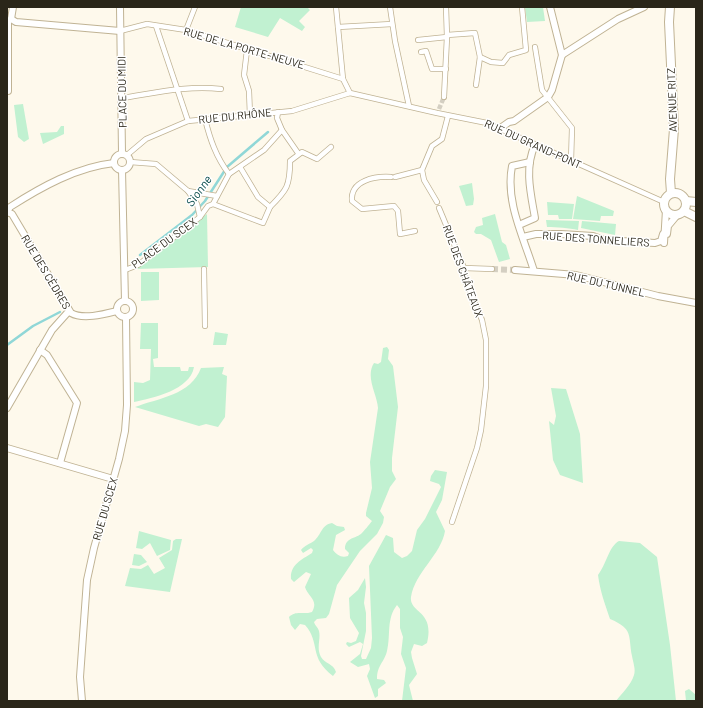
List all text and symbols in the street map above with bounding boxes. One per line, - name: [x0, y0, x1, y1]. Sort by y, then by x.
- street label: RUE DE LA PORTE-NEUVE: [182, 24, 306, 71]
- street label: PLACE DU MIDI: [114, 56, 129, 128]
- street label: AVENUE RITZ: [664, 68, 679, 132]
- street label: RUE DU RHÔNE: [198, 105, 273, 126]
- street label: RUE DU GRAND-PONT: [483, 116, 584, 171]
- water label: Sionne: [182, 172, 214, 209]
- street label: PLACE DU SCEX: [128, 214, 199, 271]
- street label: RUE DES CHÂTEAUX: [441, 223, 486, 320]
- street label: RUE DES TONNELIERS: [542, 228, 650, 249]
- street label: RUE DES CÈDRES: [19, 232, 74, 311]
- street label: RUE DU TUNNEL: [566, 268, 646, 299]
- street label: RUE DU SCEX: [89, 475, 120, 542]

